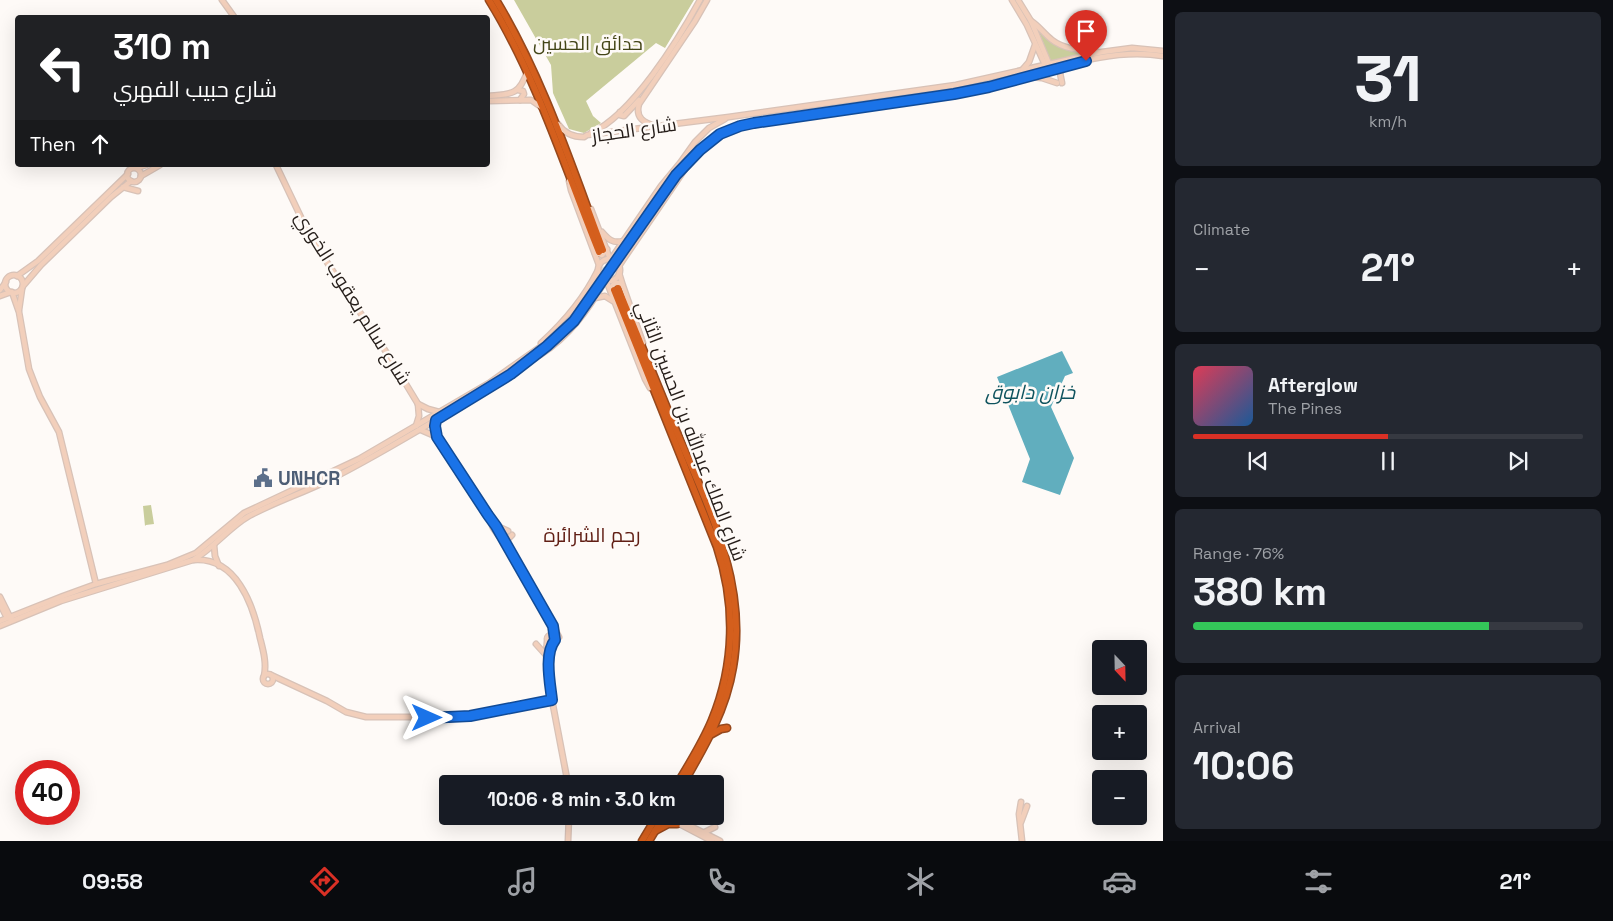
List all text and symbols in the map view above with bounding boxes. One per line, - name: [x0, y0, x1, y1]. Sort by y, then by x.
- pin: [1065, 10, 1107, 61]
- icon: arrive: [1072, 17, 1100, 45]
- text: 310 m: [113, 25, 211, 69]
- park label: حدائق الحسين: [533, 31, 643, 56]
- icon: left: [30, 35, 95, 100]
- text: 31: [1354, 37, 1422, 120]
- text: شارع حبيب الفهري: [113, 75, 277, 103]
- text: km/h: [1369, 111, 1407, 132]
- street label: شارع الحجاز: [589, 112, 678, 149]
- icon: ahead: [86, 130, 114, 158]
- text: Then: [30, 132, 76, 157]
- street label: شارع سالم يعقوب الخوري: [288, 206, 417, 391]
- text: Climate: [1193, 219, 1250, 240]
- text: 21°: [1361, 244, 1415, 292]
- text: −: [1193, 251, 1210, 287]
- text: +: [1566, 251, 1583, 287]
- street label: شارع الملك عبدالله بن الحسين الثاني: [628, 297, 752, 565]
- text: Afterglow: [1268, 373, 1358, 398]
- water label: خزان دابوق: [985, 379, 1076, 405]
- text: The Pines: [1268, 398, 1342, 419]
- icon: previous: [1244, 447, 1272, 475]
- icon: pause: [1374, 447, 1402, 475]
- icon: next: [1504, 447, 1532, 475]
- place label: UNHCR: [278, 466, 340, 491]
- public building icon: UNHCR: [252, 467, 274, 489]
- district label: رجم الشرائرة: [544, 522, 640, 549]
- text: Range · 76%: [1193, 543, 1284, 564]
- text: 380 km: [1193, 568, 1327, 616]
- north arrow: [1092, 640, 1148, 695]
- map controls: [1092, 640, 1147, 825]
- position arrow: [400, 691, 452, 743]
- button: +: [1092, 705, 1147, 760]
- text: Arrival: [1193, 717, 1241, 738]
- text: 10:06: [1193, 742, 1294, 790]
- speed limit sign: 40: [15, 760, 80, 825]
- button: −: [1092, 770, 1147, 825]
- text: 10:06 · 8 min · 3.0 km: [487, 787, 676, 812]
- icon: directions: [307, 864, 342, 899]
- icon: music: [505, 864, 540, 899]
- icon: phone: [704, 864, 739, 899]
- icon: climate: [903, 864, 938, 899]
- icon: car: [1102, 864, 1137, 899]
- icon: filters: [1301, 864, 1336, 899]
- text: 09:58: [82, 867, 143, 895]
- text: 21°: [1499, 867, 1531, 895]

